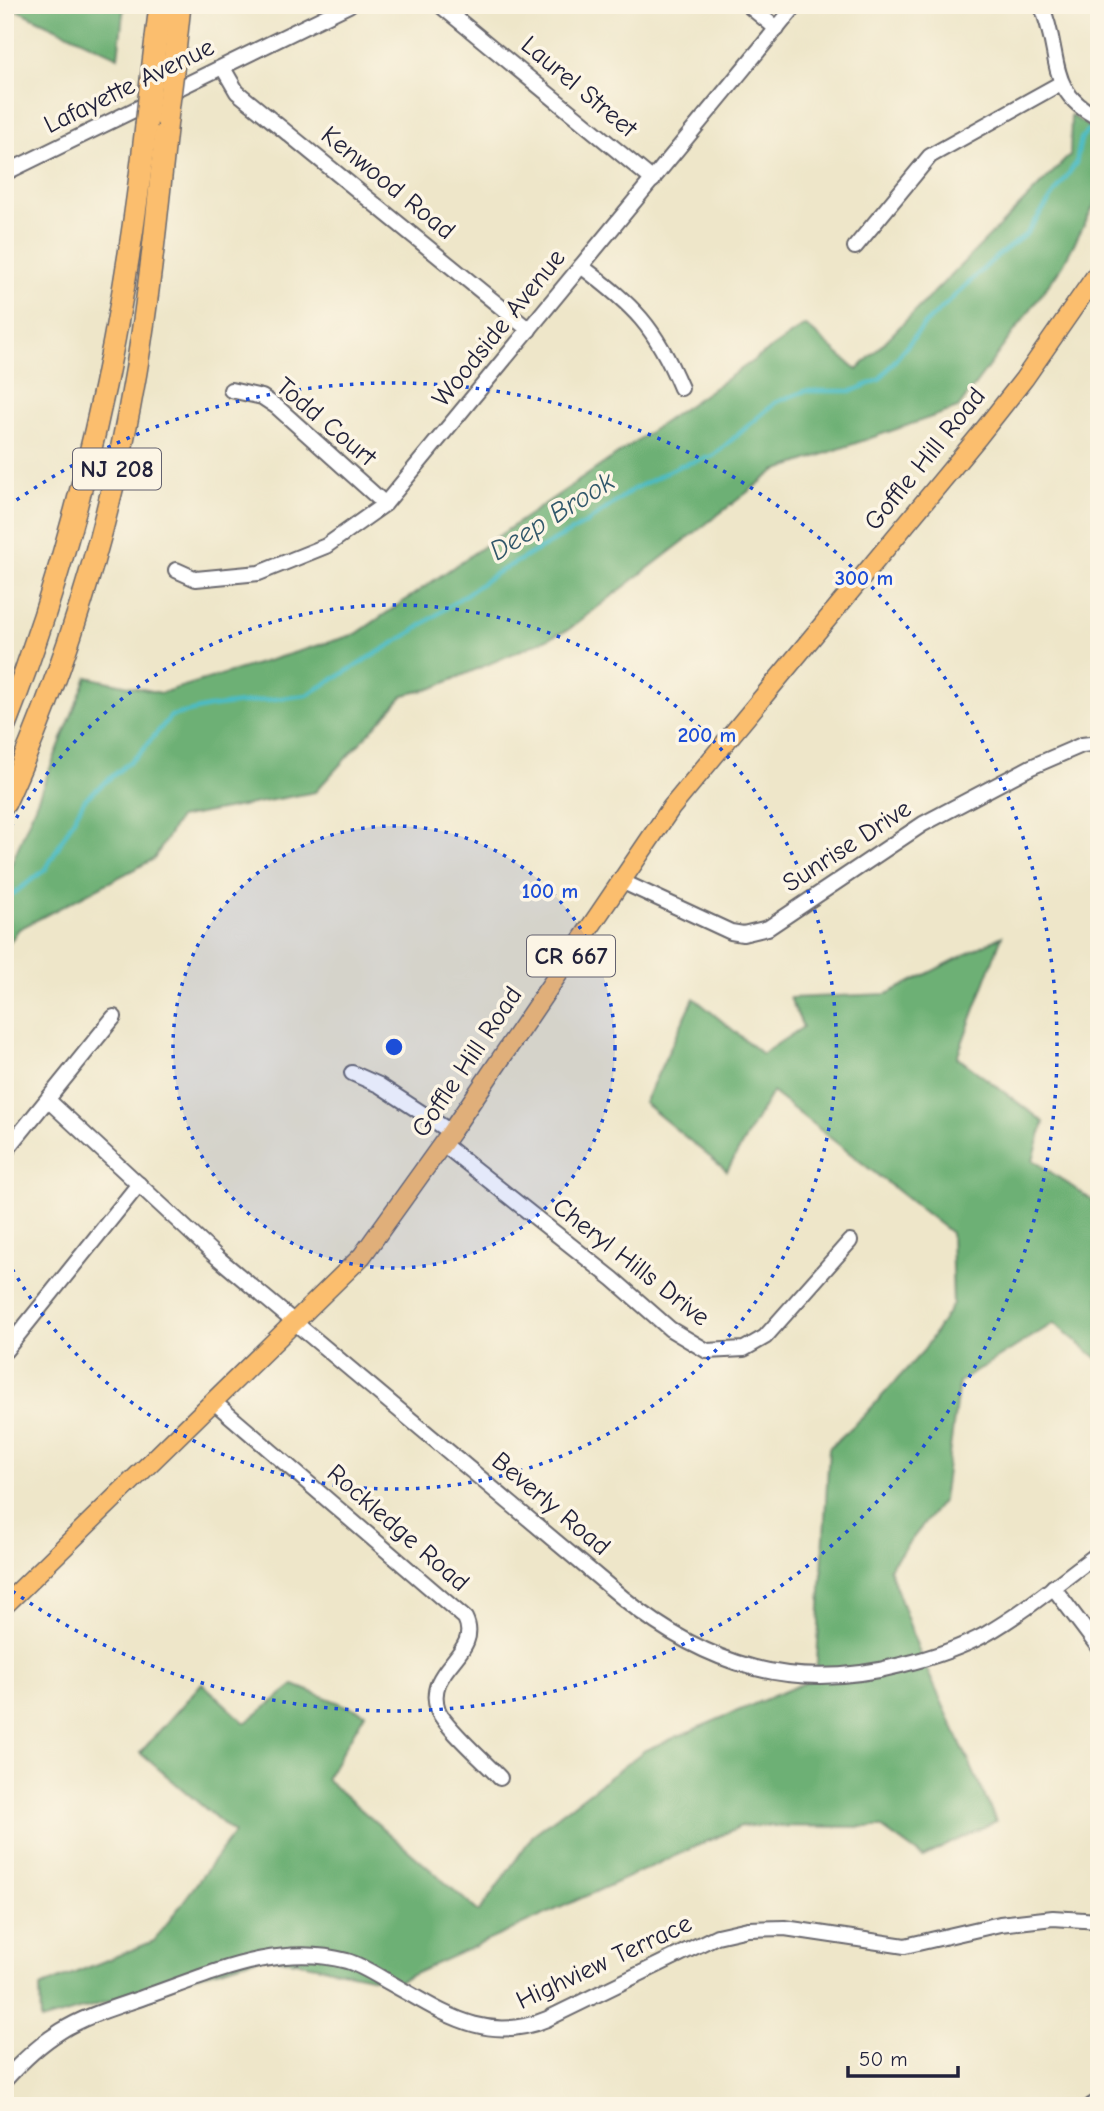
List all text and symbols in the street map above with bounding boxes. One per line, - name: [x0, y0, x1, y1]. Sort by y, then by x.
- street label: Laurel Street: [515, 30, 644, 145]
- street label: Lafayette Avenue: [39, 32, 219, 140]
- street label: Kenwood Road: [315, 120, 461, 246]
- street label: Woodside Avenue: [426, 243, 572, 413]
- street label: Todd Court: [270, 371, 384, 474]
- street label: Goffle Hill Road: [858, 382, 992, 536]
- road number: NJ 208: [73, 448, 161, 490]
- water label: Deep Brook: [484, 465, 621, 567]
- text: 300 m: [835, 566, 893, 590]
- text: 200 m: [678, 723, 736, 747]
- street label: Sunrise Drive: [777, 793, 917, 899]
- text: 100 m: [522, 879, 578, 903]
- road number: CR 667: [527, 936, 615, 976]
- street label: Goffle Hill Road: [406, 981, 528, 1143]
- centre of rings: [382, 1035, 406, 1059]
- street label: Cheryl Hills Drive: [547, 1191, 715, 1333]
- street label: Beverly Road: [486, 1446, 616, 1562]
- street label: Rockledge Road: [321, 1458, 475, 1598]
- street label: Highview Terrace: [512, 1908, 696, 2016]
- scale bar: [848, 2034, 959, 2078]
- text: 50 m: [859, 2047, 908, 2071]

